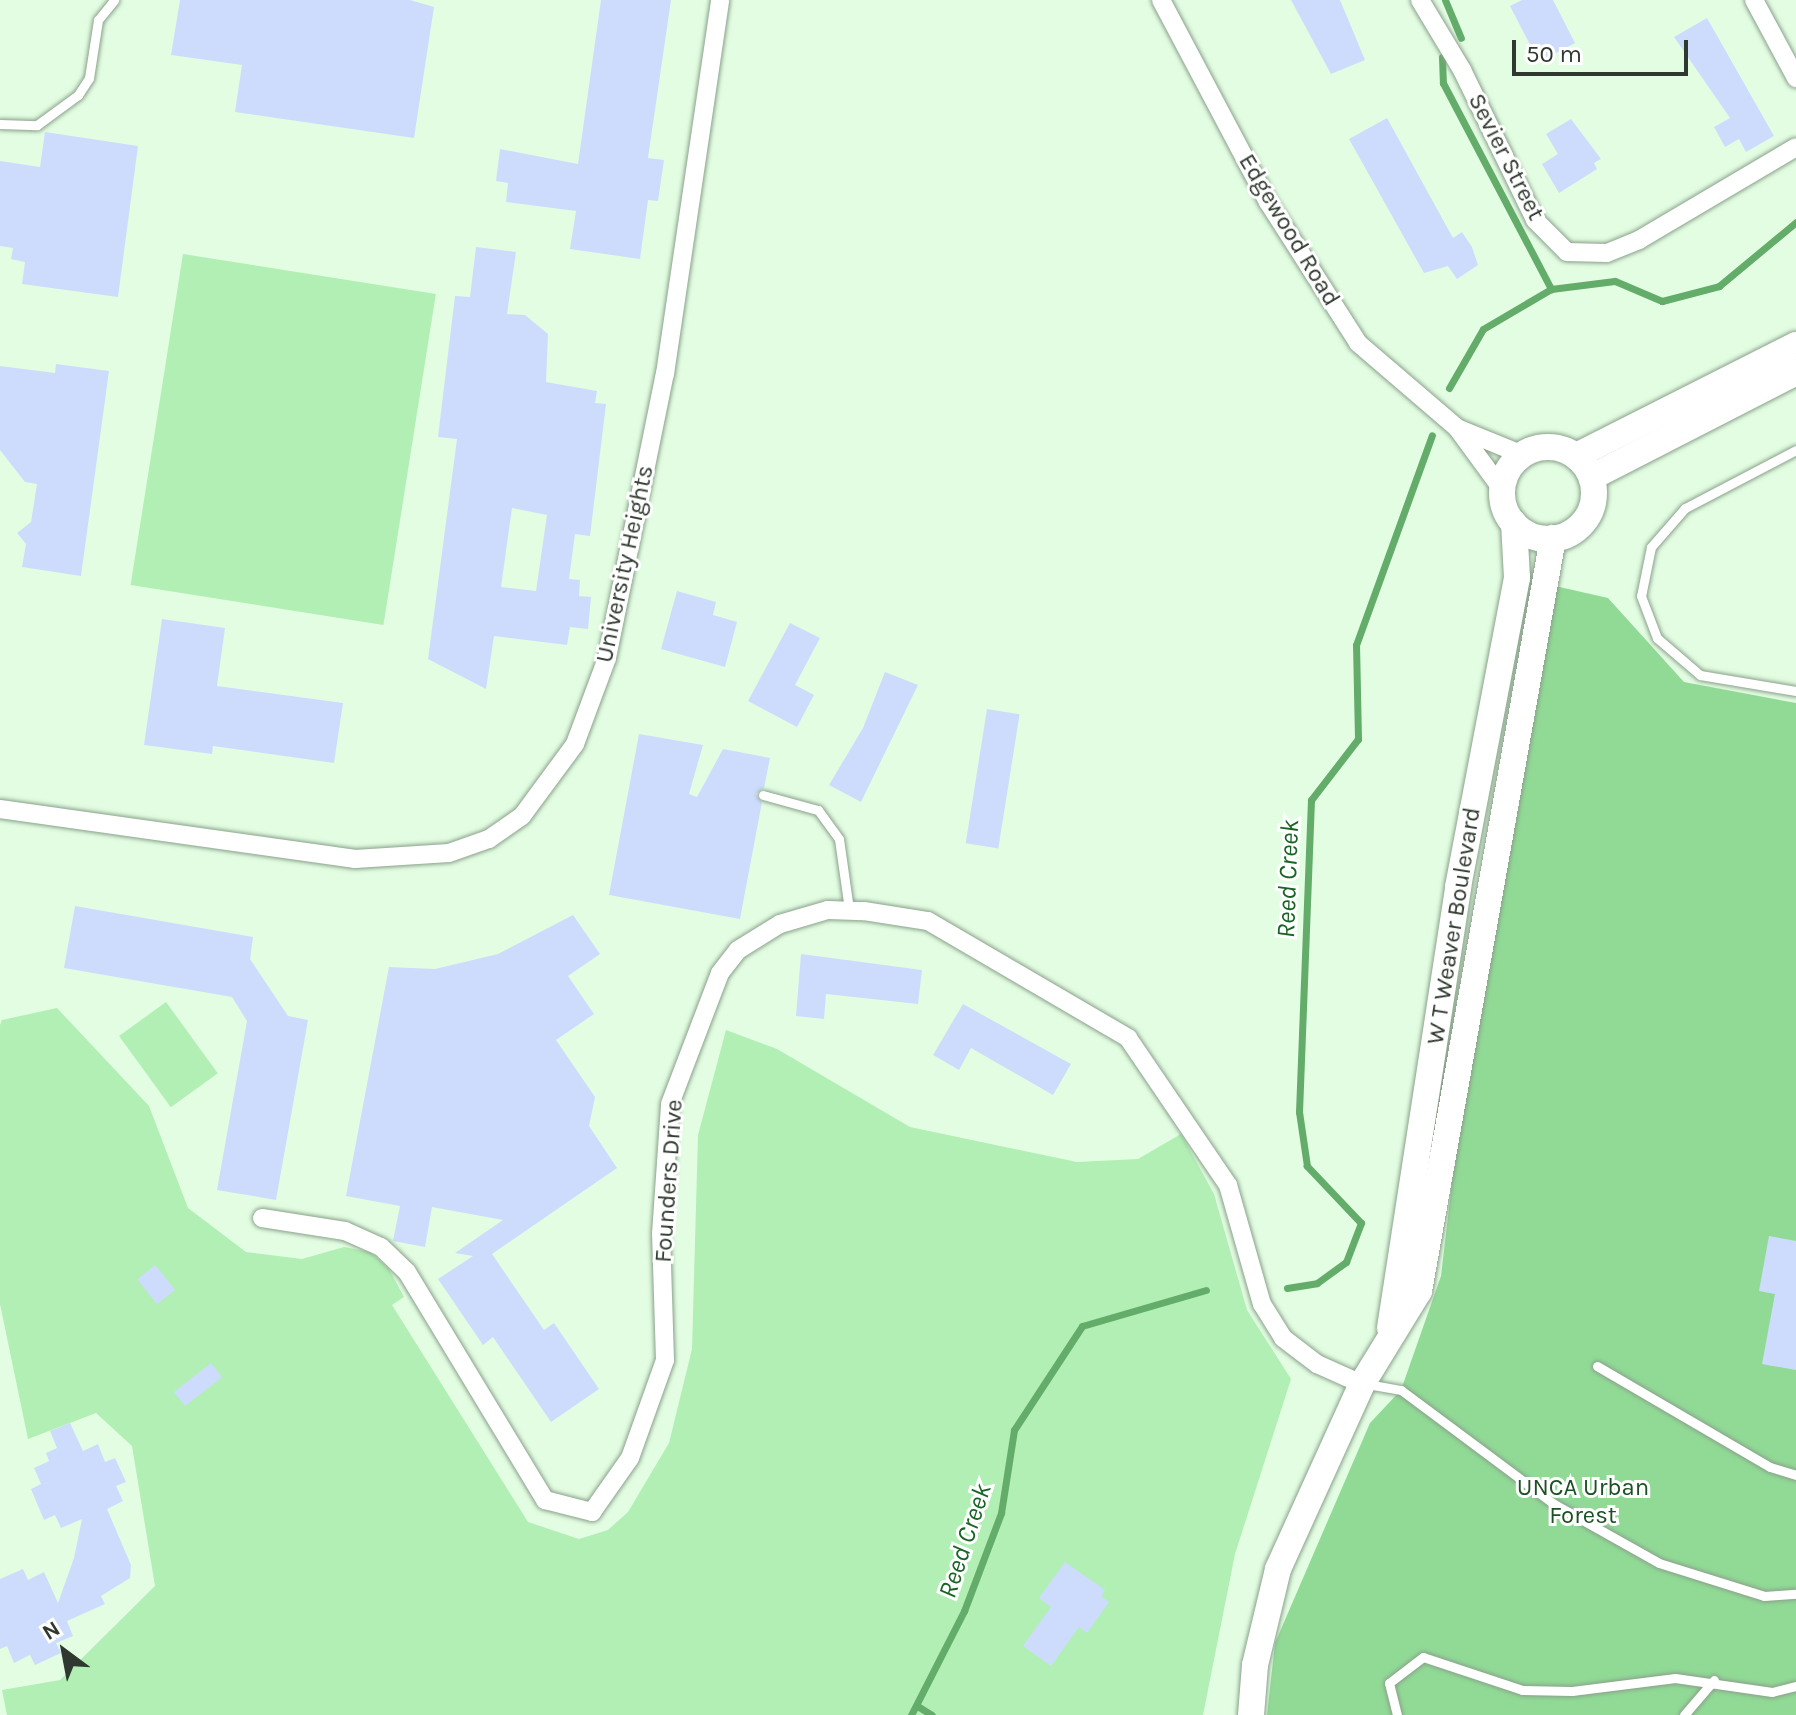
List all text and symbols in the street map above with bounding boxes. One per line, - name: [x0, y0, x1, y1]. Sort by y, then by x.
- scale bar: [1516, 24, 1692, 74]
- text: 50 m: [1526, 40, 1582, 68]
- street label: Sevier Street: [1462, 89, 1550, 225]
- street label: Edgewood Road: [1232, 149, 1346, 311]
- street label: University Heights: [590, 463, 660, 665]
- street label: W T Weaver Boulevard: [1421, 805, 1487, 1047]
- water label: Reed Creek: [1270, 819, 1306, 939]
- street label: Founders Drive: [649, 1098, 689, 1264]
- park label: UNCA Urban Forest: [1517, 1474, 1649, 1530]
- water label: Reed Creek: [932, 1480, 998, 1602]
- north arrow: [24, 1611, 104, 1691]
- text: N: [38, 1615, 65, 1646]

